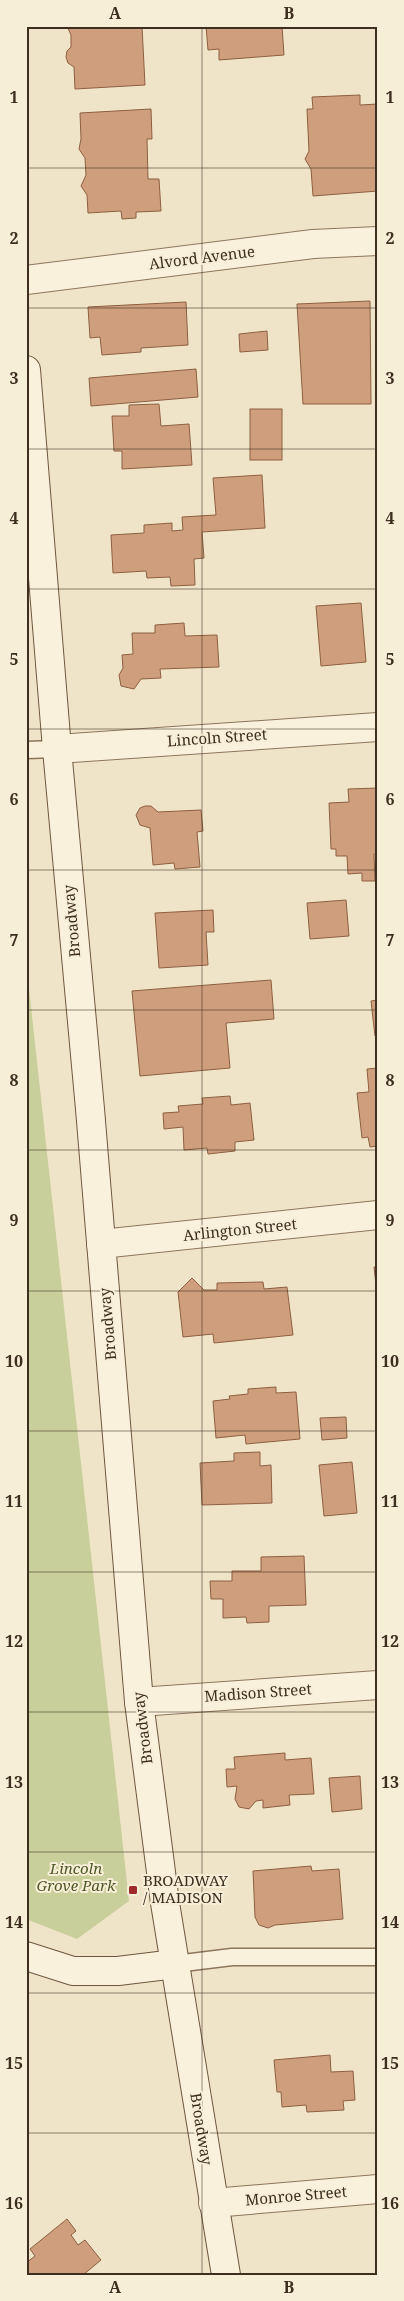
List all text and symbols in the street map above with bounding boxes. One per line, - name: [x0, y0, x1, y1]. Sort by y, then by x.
- text: A: [109, 2, 122, 24]
- text: B: [284, 2, 295, 24]
- text: 1: [9, 86, 19, 108]
- text: 1: [385, 86, 395, 108]
- text: 2: [9, 227, 19, 249]
- text: 2: [385, 227, 395, 249]
- street label: Alvord Avenue: [148, 241, 256, 273]
- text: 3: [9, 367, 19, 389]
- text: 3: [385, 367, 395, 389]
- text: 4: [9, 507, 19, 529]
- text: 4: [385, 507, 395, 529]
- text: 5: [9, 648, 19, 670]
- text: 5: [385, 648, 395, 670]
- street label: Lincoln Street: [166, 724, 267, 750]
- text: 6: [9, 788, 19, 810]
- text: 6: [385, 788, 395, 810]
- street label: Broadway: [58, 883, 84, 958]
- text: 7: [9, 929, 19, 951]
- text: 7: [385, 929, 395, 951]
- text: 8: [9, 1069, 19, 1091]
- text: 8: [385, 1069, 395, 1091]
- text: 9: [9, 1209, 19, 1231]
- text: 9: [385, 1209, 395, 1231]
- street label: Arlington Street: [182, 1213, 298, 1245]
- street label: Broadway: [94, 1286, 120, 1361]
- text: 10: [5, 1350, 23, 1372]
- text: 10: [381, 1350, 399, 1372]
- text: 11: [5, 1490, 23, 1512]
- text: 11: [381, 1490, 399, 1512]
- text: 12: [5, 1630, 23, 1652]
- text: 12: [381, 1630, 399, 1652]
- street label: Madison Street: [204, 1678, 312, 1706]
- street label: Broadway: [128, 1690, 156, 1765]
- text: 13: [5, 1771, 23, 1793]
- text: 13: [381, 1771, 399, 1793]
- park label: Lincoln Grove Park: [37, 1858, 116, 1895]
- place label: BROADWAY / MADISON: [143, 1870, 229, 1907]
- marker: BROADWAY / MADISON: [127, 1884, 139, 1896]
- text: 14: [5, 1911, 23, 1933]
- text: 14: [381, 1911, 399, 1933]
- text: 15: [5, 2052, 23, 2074]
- text: 15: [381, 2052, 399, 2074]
- street label: Broadway: [186, 2091, 218, 2167]
- street label: Monroe Street: [244, 2181, 348, 2209]
- text: 16: [5, 2192, 23, 2214]
- text: 16: [381, 2192, 399, 2214]
- text: A: [109, 2276, 122, 2298]
- text: B: [284, 2276, 295, 2298]

